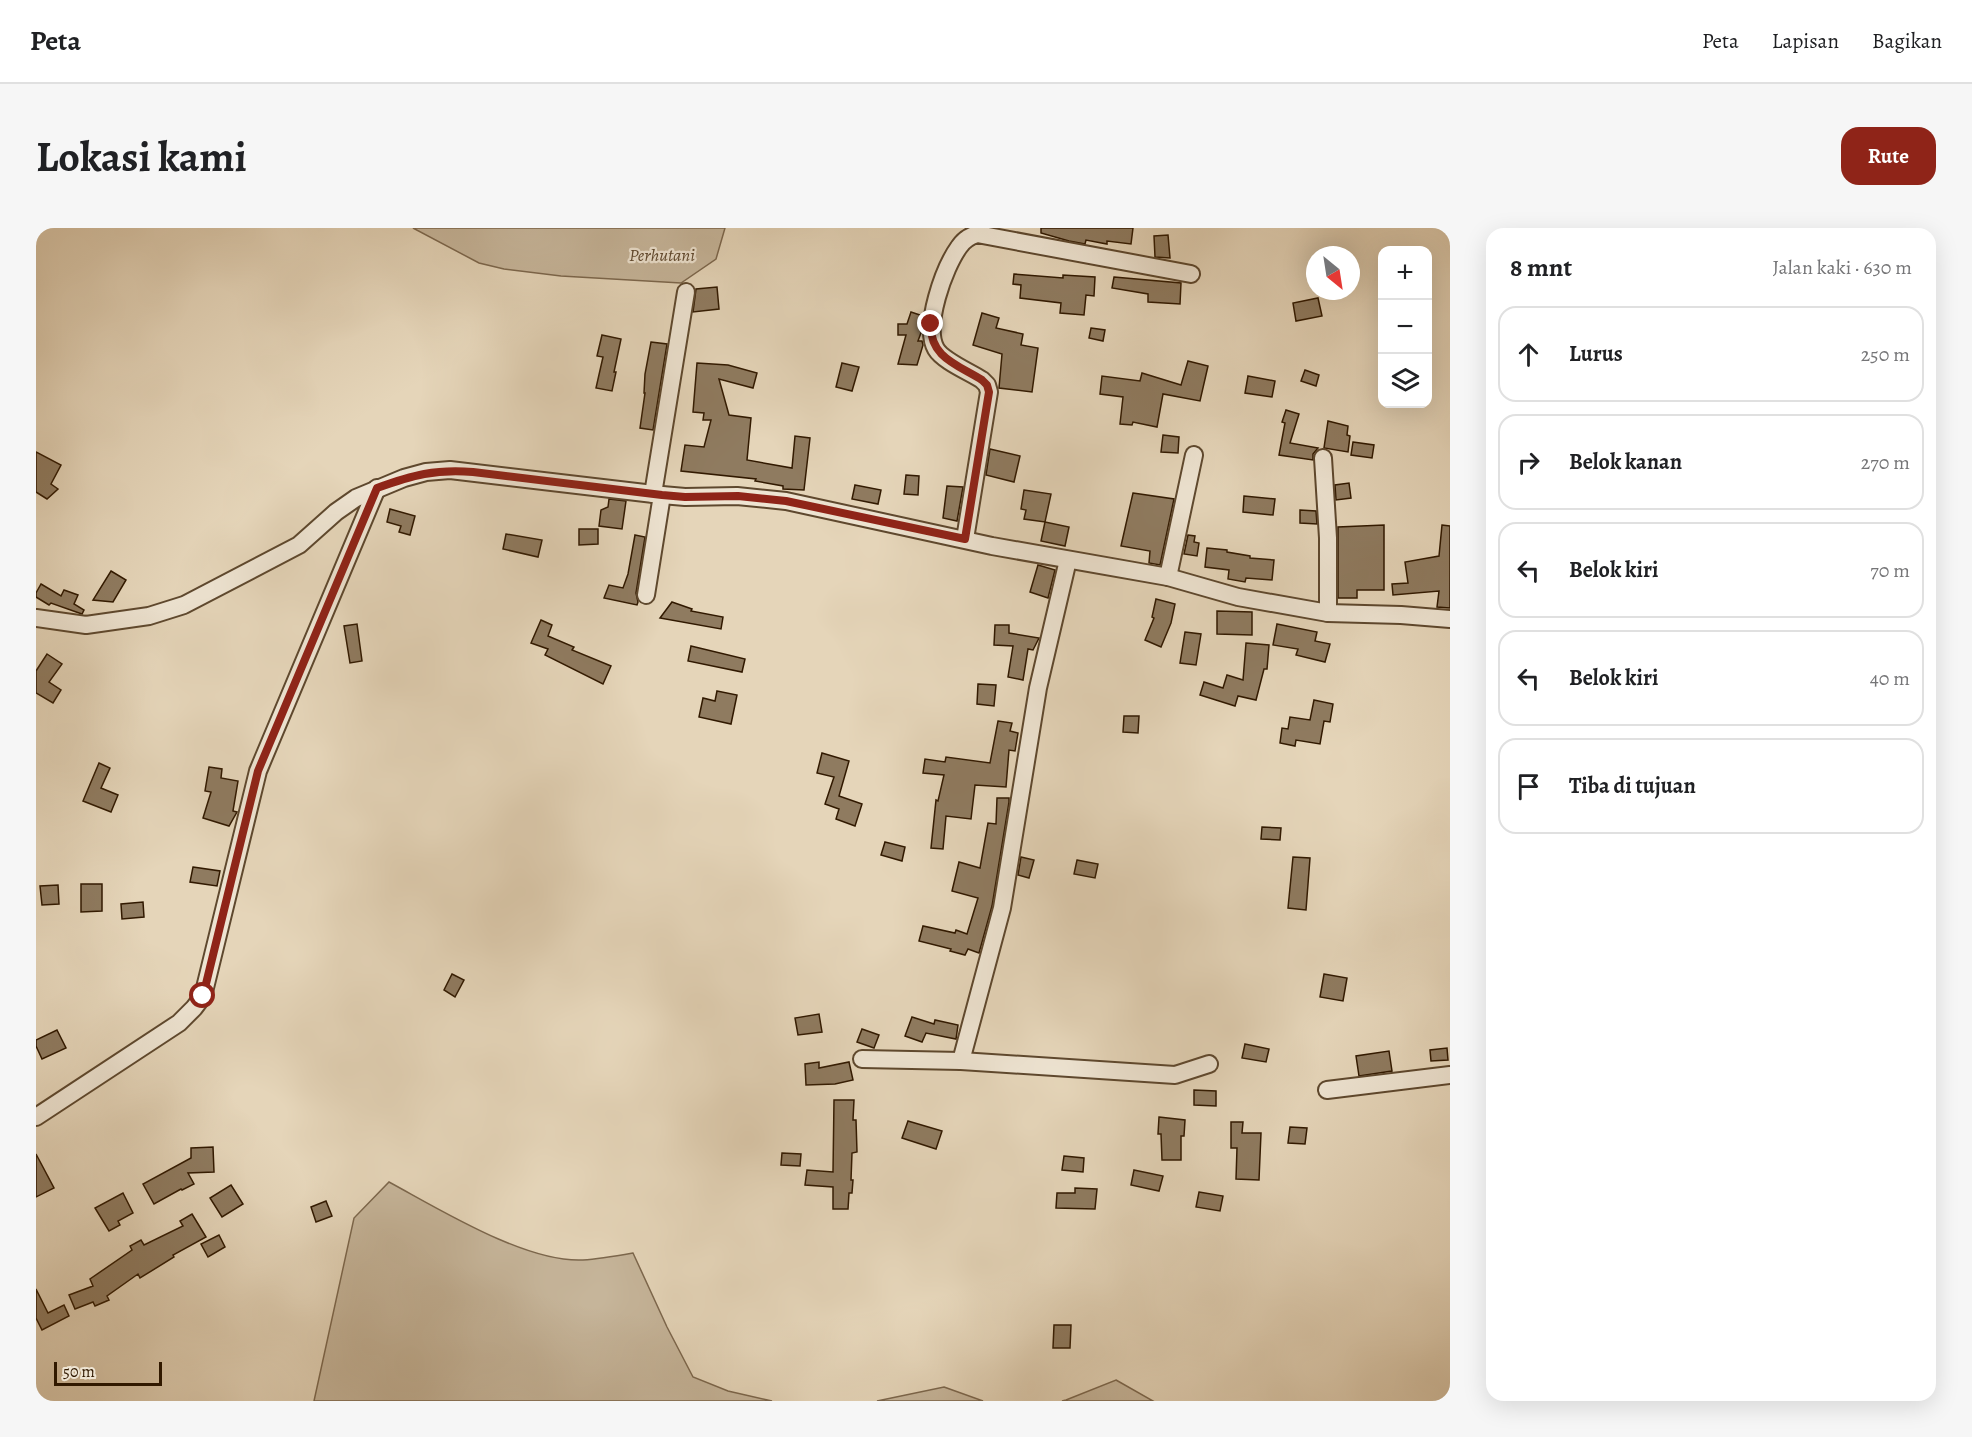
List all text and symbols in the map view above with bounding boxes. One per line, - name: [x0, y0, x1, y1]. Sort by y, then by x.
- text: Peta: [30, 22, 81, 60]
- text: Peta: [1702, 27, 1739, 55]
- text: Lapisan: [1772, 27, 1839, 55]
- text: Bagikan: [1872, 27, 1942, 55]
- button: Rute: [1841, 127, 1936, 185]
- text: Lokasi kami: [36, 128, 247, 185]
- park label: Perhutani: [629, 243, 695, 267]
- north arrow: [1306, 246, 1360, 300]
- map controls: [1378, 246, 1432, 408]
- button: +: [1378, 246, 1432, 300]
- text: 8 mnt: [1510, 250, 1572, 285]
- text: Jalan kaki · 630 m: [1772, 254, 1912, 281]
- button: −: [1378, 300, 1432, 354]
- route end: [917, 310, 943, 336]
- icon: ahead: [1512, 338, 1545, 371]
- text: Lurus: [1569, 339, 1623, 369]
- text: 250 m: [1861, 341, 1910, 368]
- button: layers: [1378, 354, 1432, 408]
- icon: right: [1512, 446, 1545, 479]
- text: Belok kanan: [1569, 447, 1682, 477]
- text: 270 m: [1861, 449, 1910, 476]
- icon: left: [1512, 554, 1545, 587]
- text: Belok kiri: [1569, 555, 1658, 585]
- text: 70 m: [1870, 557, 1910, 584]
- icon: left: [1512, 662, 1545, 695]
- text: Belok kiri: [1569, 663, 1658, 693]
- text: 40 m: [1870, 665, 1910, 692]
- icon: arrive: [1512, 770, 1545, 803]
- text: Tiba di tujuan: [1569, 771, 1696, 801]
- route start: [189, 982, 215, 1008]
- scale bar: [54, 1359, 162, 1386]
- text: 50 m: [63, 1361, 95, 1383]

